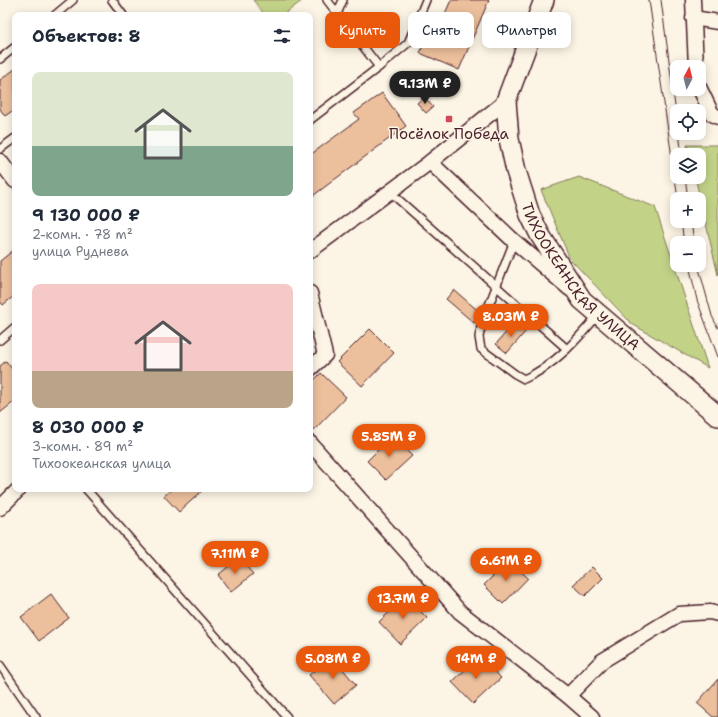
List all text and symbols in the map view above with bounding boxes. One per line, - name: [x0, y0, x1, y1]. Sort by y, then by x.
- chip: Купить: [325, 12, 400, 48]
- chip: Снять: [408, 12, 474, 48]
- chip: Фильтры: [482, 12, 571, 48]
- text: Объектов: 8: [32, 25, 141, 47]
- icon: filters: [271, 25, 293, 47]
- north arrow: [670, 60, 706, 96]
- map controls: [670, 60, 706, 272]
- pin: 9.13M ₽: [388, 71, 462, 105]
- text: 9.13M ₽: [398, 75, 452, 92]
- icon: home: [127, 98, 199, 170]
- button: locate: [670, 104, 706, 140]
- marker: Посёлок Победа: [444, 114, 454, 124]
- place label: Посёлок Победа: [389, 124, 510, 144]
- button: layers: [670, 148, 706, 184]
- button: +: [670, 192, 706, 228]
- street label: ТИХООКЕАНСКАЯ УЛИЦА: [517, 200, 644, 355]
- text: 9 130 000 ₽: [32, 204, 140, 226]
- text: 2-комн. · 78 m²: [32, 226, 133, 243]
- button: −: [670, 236, 706, 272]
- text: улица Руднева: [32, 243, 129, 260]
- pin: 8.03M ₽: [474, 304, 548, 338]
- text: 8.03M ₽: [483, 308, 539, 325]
- icon: home: [127, 310, 199, 382]
- text: 8 030 000 ₽: [32, 416, 144, 438]
- pin: 5.85M ₽: [352, 424, 426, 458]
- text: 5.85M ₽: [361, 428, 417, 445]
- text: 3-комн. · 89 m²: [32, 438, 133, 455]
- text: Тихоокеанская улица: [32, 455, 171, 472]
- pin: 7.11M ₽: [198, 541, 272, 575]
- text: 7.11M ₽: [211, 545, 259, 562]
- pin: 6.61M ₽: [469, 548, 543, 582]
- text: 6.61M ₽: [479, 552, 533, 569]
- pin: 13.7M ₽: [366, 586, 440, 620]
- text: 13.7M ₽: [377, 590, 429, 607]
- pin: 5.08M ₽: [296, 646, 370, 680]
- pin: 14M ₽: [448, 646, 504, 680]
- text: 5.08M ₽: [305, 650, 361, 667]
- text: 14M ₽: [455, 650, 497, 667]

